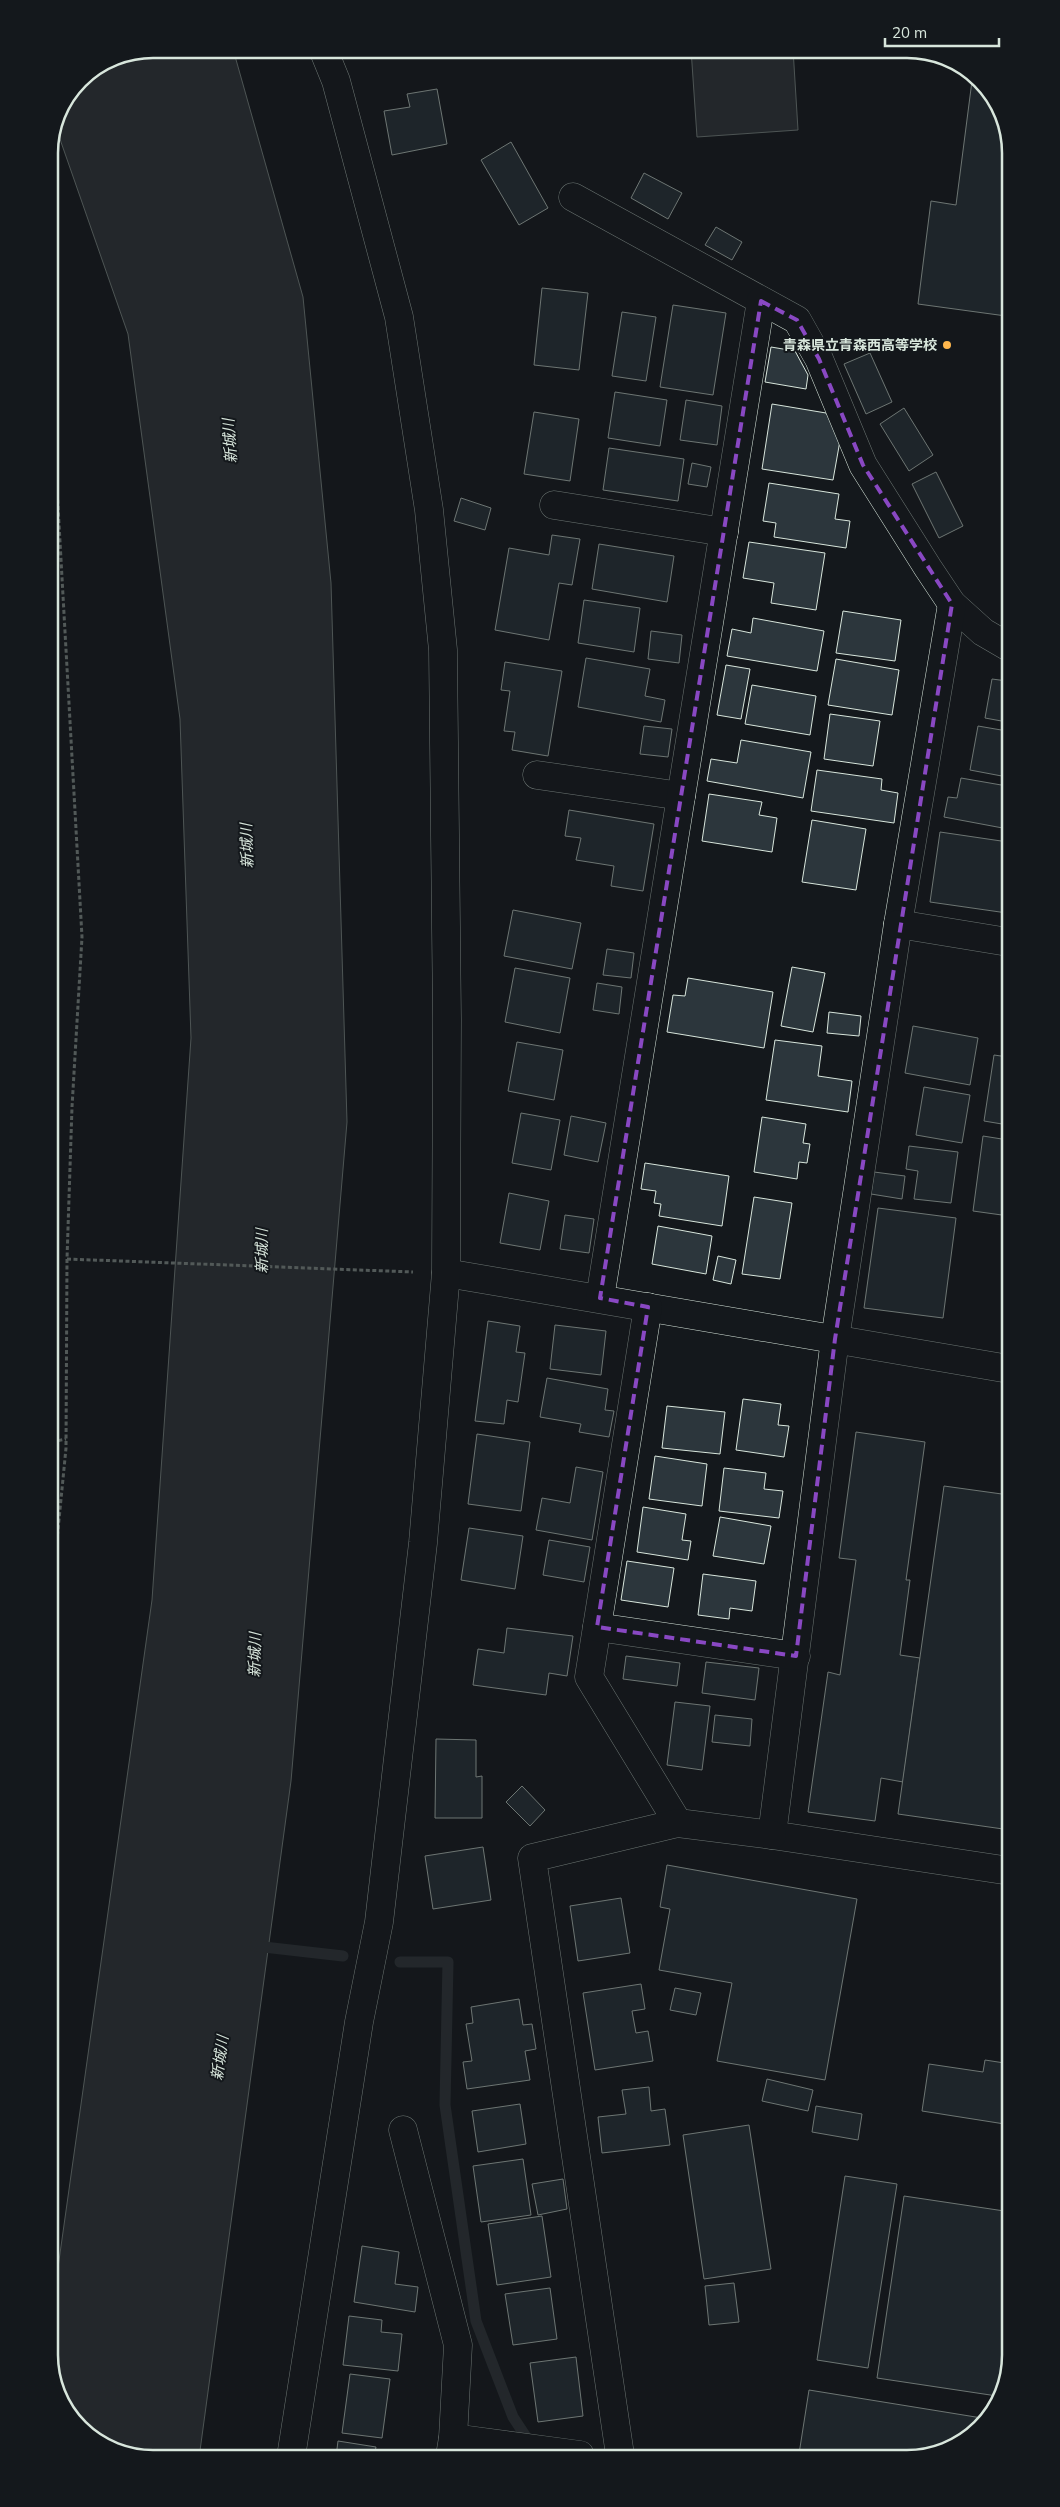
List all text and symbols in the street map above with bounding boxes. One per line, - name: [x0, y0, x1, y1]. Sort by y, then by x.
- scale bar: [885, 15, 999, 47]
- text: 20 m: [892, 23, 927, 42]
- place label: 青森県立青森西高等学校: [783, 336, 937, 354]
- marker: 青森県立青森西高等学校: [941, 339, 953, 351]
- water label: 新城川: [218, 416, 241, 464]
- water label: 新城川: [236, 821, 257, 869]
- water label: 新城川: [252, 1227, 271, 1274]
- water label: 新城川: [245, 1630, 264, 1678]
- water label: 新城川: [207, 2032, 232, 2082]

